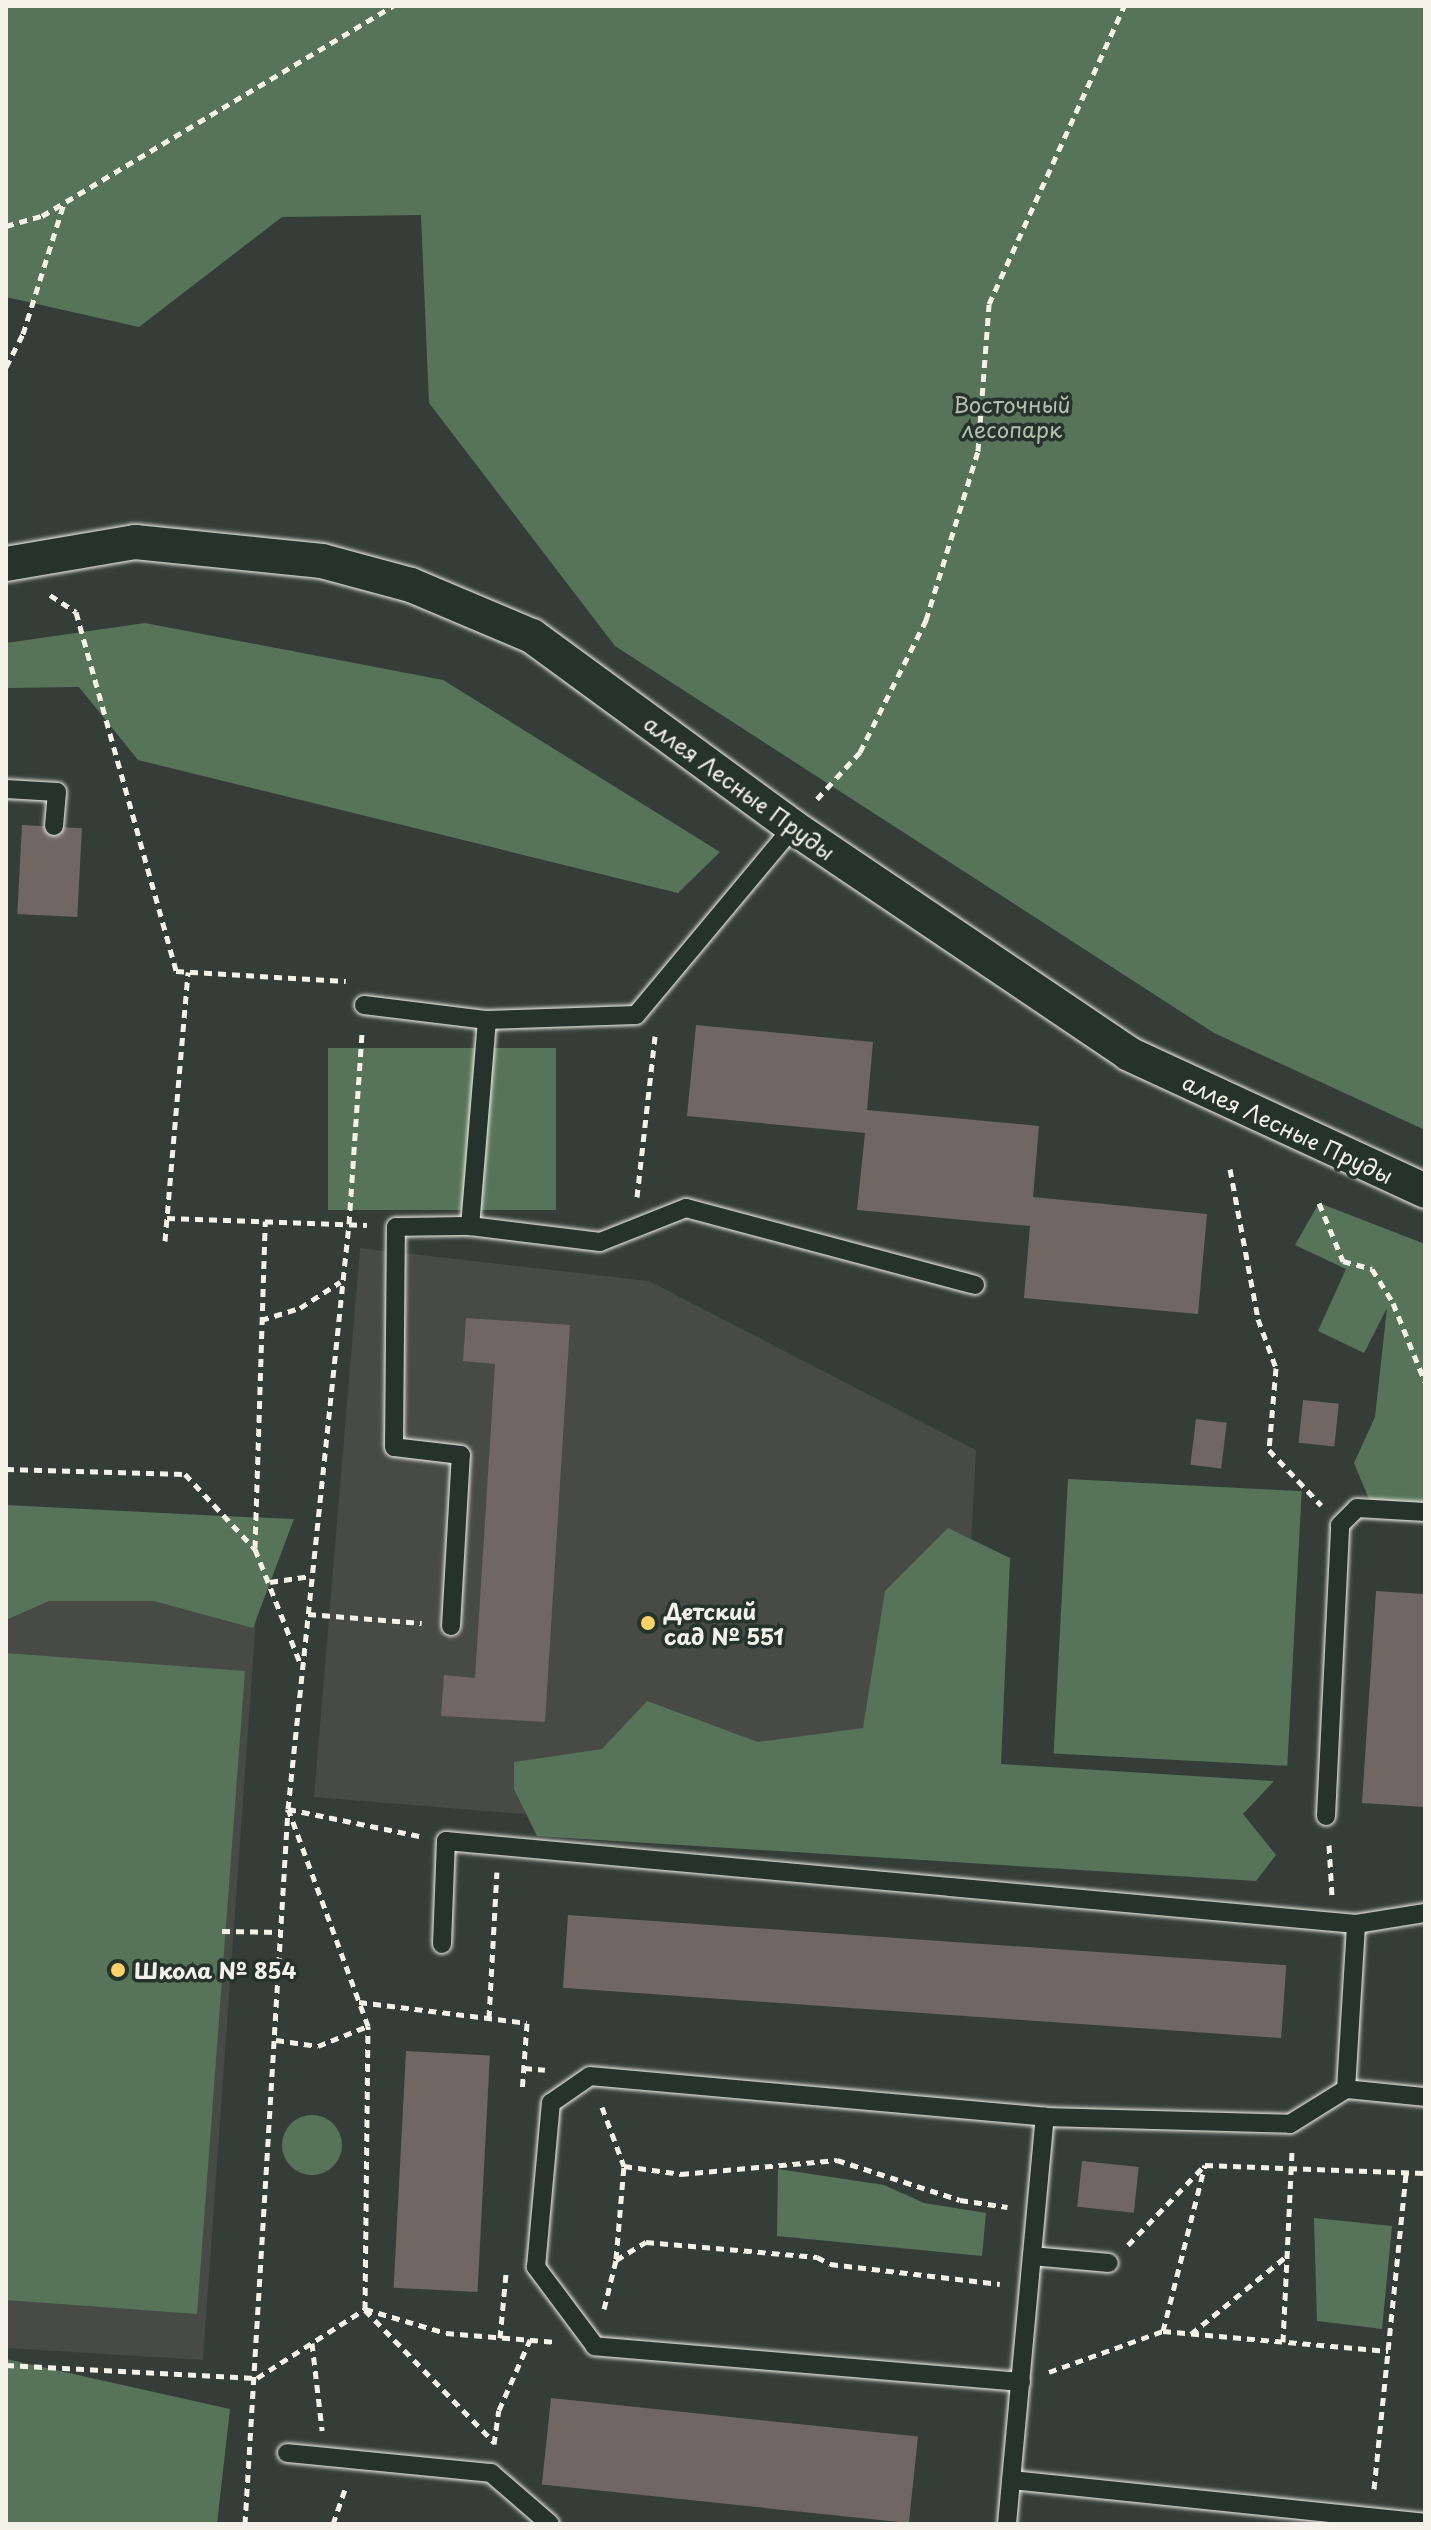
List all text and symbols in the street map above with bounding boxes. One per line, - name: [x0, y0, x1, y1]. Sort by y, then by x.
- park label: Восточный лесопарк: [953, 390, 1071, 442]
- street label: аллея Лесные Пруды: [639, 709, 841, 865]
- street label: аллея Лесные Пруды: [1178, 1067, 1398, 1189]
- place label: Детский сад № 551: [664, 1597, 784, 1648]
- marker: Детский сад № 551: [639, 1614, 657, 1632]
- place label: Школа № 854: [134, 1957, 298, 1983]
- marker: Школа № 854: [109, 1961, 127, 1979]

